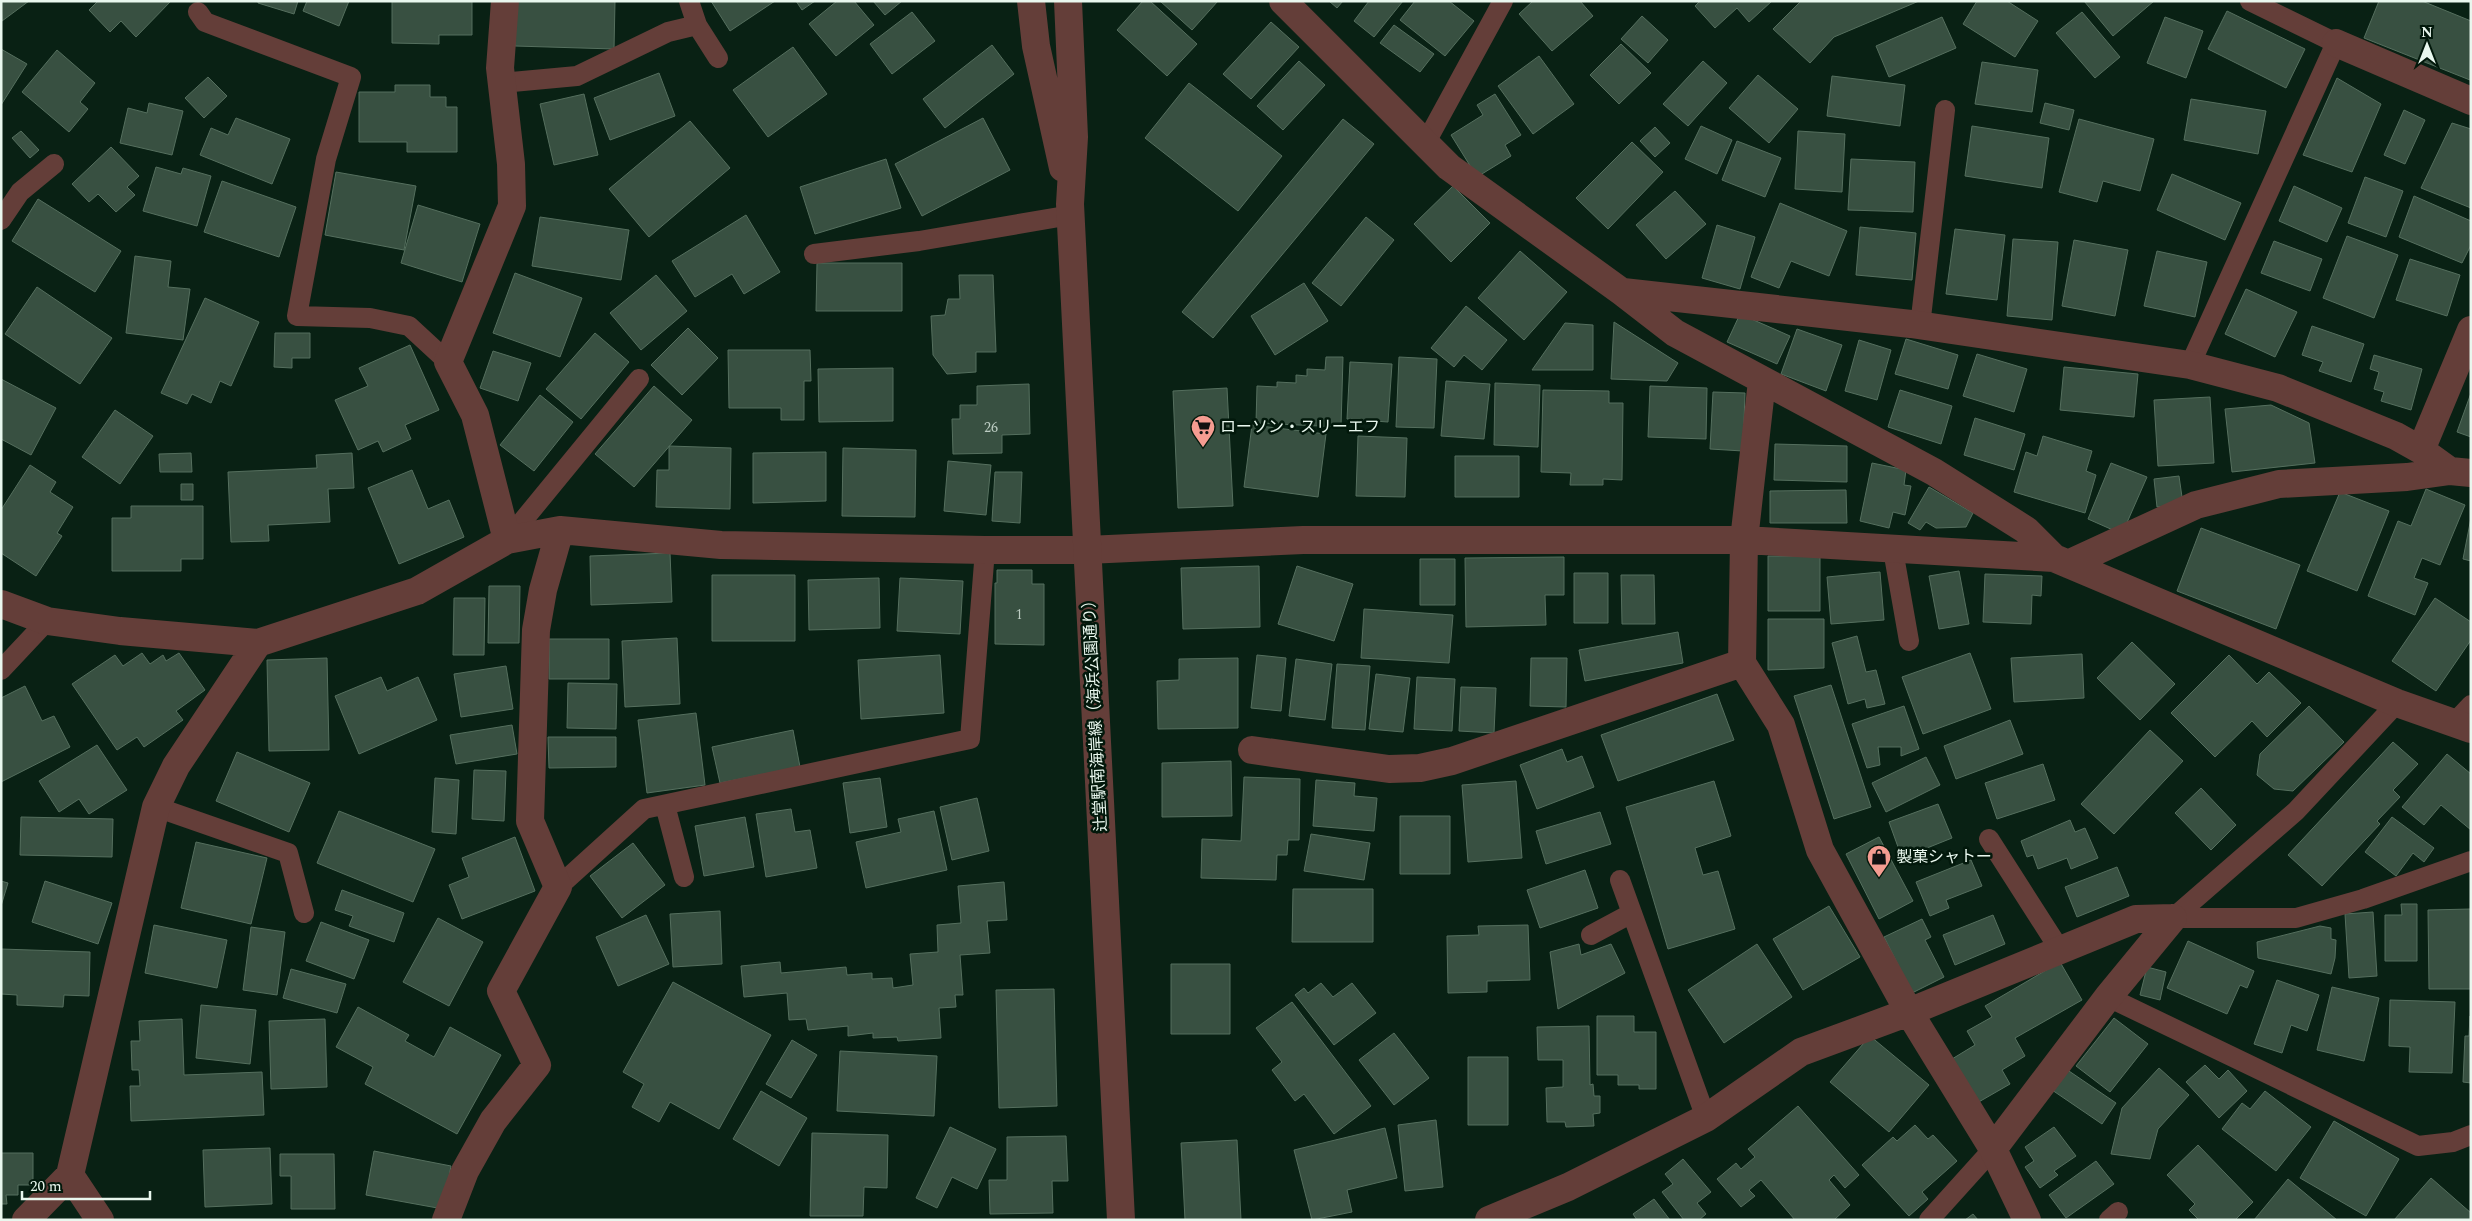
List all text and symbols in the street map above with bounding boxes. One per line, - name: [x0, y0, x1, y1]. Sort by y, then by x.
- north arrow: [2402, 20, 2452, 70]
- text: N: [2421, 22, 2433, 43]
- supermarket icon: ローソン・スリーエフ: [1190, 414, 1216, 448]
- place label: ローソン・スリーエフ: [1220, 415, 1380, 439]
- house number: 26: [984, 417, 998, 438]
- street label: 辻堂駅南海岸線（海浜公園通り）: [1077, 592, 1113, 832]
- house number: 1: [1016, 604, 1023, 625]
- shop icon: 製菓シャトー: [1866, 844, 1892, 878]
- place label: 製菓シャトー: [1896, 845, 1992, 869]
- scale bar: [22, 1168, 150, 1200]
- text: 20 m: [30, 1175, 62, 1198]

